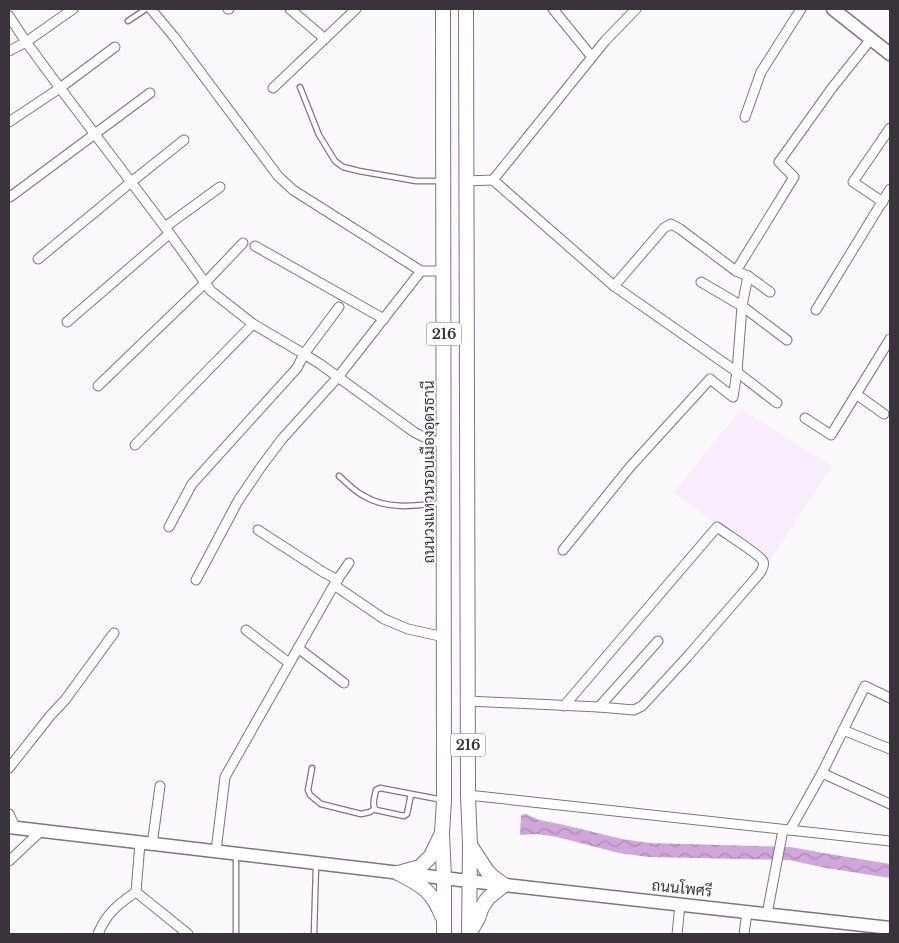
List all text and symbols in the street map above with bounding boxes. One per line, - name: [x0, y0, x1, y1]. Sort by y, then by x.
- road number: 216: [426, 322, 462, 346]
- street label: ถนนวงแหวนรอบเมืองอุดรธานี: [419, 381, 440, 563]
- road number: 216: [450, 734, 486, 756]
- street label: ถนนโพศรี: [651, 875, 713, 901]

